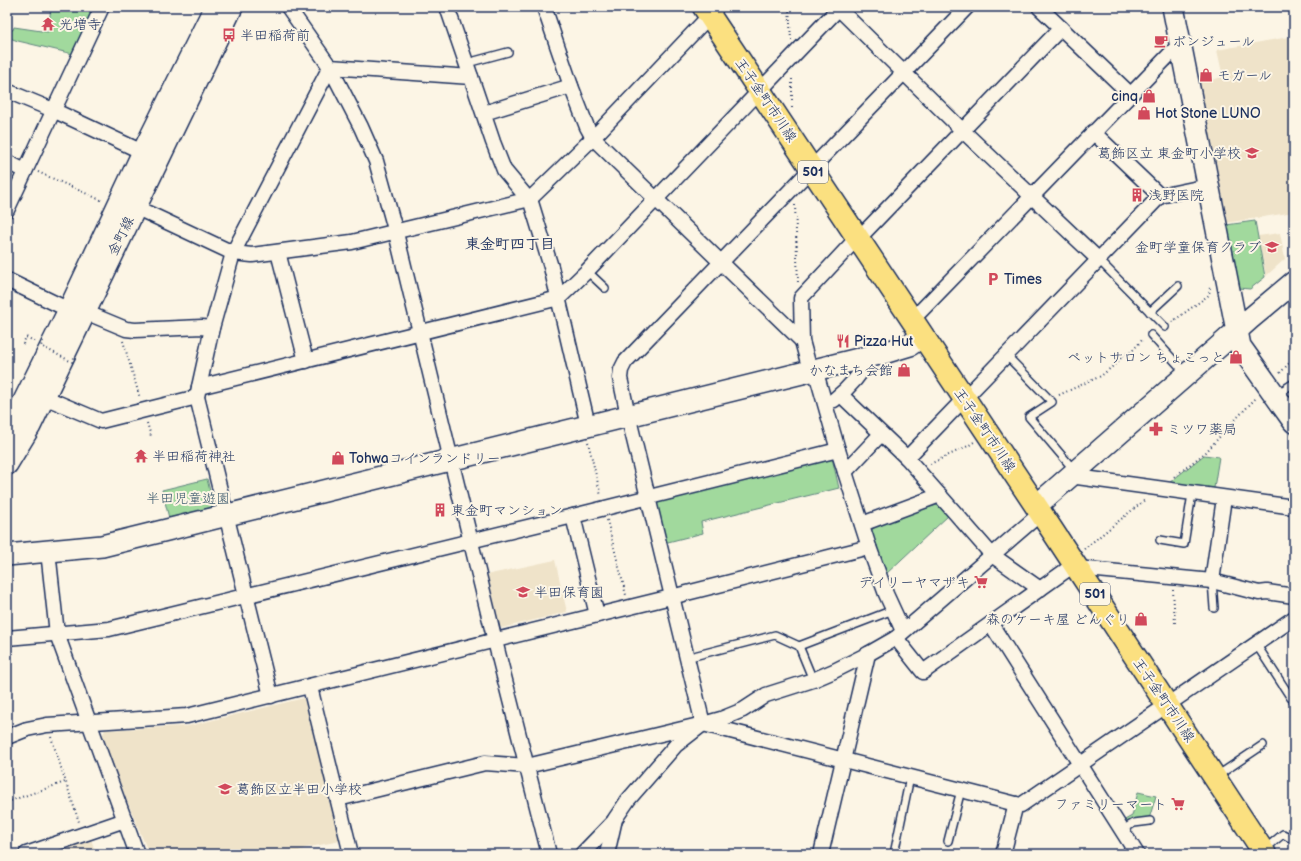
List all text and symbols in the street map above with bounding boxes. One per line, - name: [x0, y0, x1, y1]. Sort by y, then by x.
- temple icon: 光増寺: [40, 16, 56, 32]
- place label: 光増寺: [59, 16, 101, 33]
- bus stop icon: 半田稲荷前: [221, 27, 237, 43]
- place label: 半田稲荷前: [240, 27, 310, 44]
- cafe icon: ボンジュール: [1153, 33, 1169, 49]
- place label: ボンジュール: [1172, 33, 1255, 50]
- street label: 王子金町市川線: [732, 55, 800, 145]
- shop icon: モガール: [1198, 67, 1214, 83]
- place label: モガール: [1217, 67, 1272, 84]
- place label: cinq: [1111, 88, 1138, 105]
- shop icon: cinq: [1141, 88, 1157, 104]
- shop icon: Hot Stone LUNO: [1136, 105, 1152, 121]
- place label: Hot Stone LUNO: [1155, 105, 1261, 122]
- place label: 葛飾区立 東金町小学校: [1097, 145, 1241, 162]
- school or university icon: 葛飾区立 東金町小学校: [1244, 145, 1260, 161]
- road number: 501: [798, 161, 828, 183]
- building icon: 浅野医院: [1129, 187, 1145, 203]
- place label: 浅野医院: [1148, 187, 1204, 204]
- street label: 金町線: [104, 213, 138, 259]
- district label: 東金町四丁目: [465, 235, 555, 254]
- place label: 金町学童保育クラブ: [1135, 239, 1261, 256]
- school or university icon: 金町学童保育クラブ: [1264, 239, 1280, 255]
- parking icon: Times: [985, 271, 1001, 287]
- place label: Times: [1004, 271, 1042, 288]
- restaurant icon: Pizza Hut: [835, 333, 851, 349]
- place label: Pizza Hut: [854, 333, 914, 350]
- place label: ペットサロン ちょこっと: [1067, 349, 1225, 366]
- shop icon: ペットサロン ちょこっと: [1228, 349, 1244, 365]
- place label: かなまち会館: [809, 362, 893, 379]
- shop icon: かなまち会館: [896, 362, 912, 378]
- street label: 王子金町市川線: [951, 385, 1019, 475]
- pharmacy icon: ミツワ薬局: [1148, 421, 1164, 437]
- place label: ミツワ薬局: [1167, 421, 1237, 438]
- temple icon: 半田稲荷神社: [133, 448, 149, 464]
- place label: 半田稲荷神社: [152, 448, 236, 465]
- shop icon: Tohwaコインランドリー: [330, 450, 346, 466]
- place label: Tohwaコインランドリー: [349, 450, 501, 467]
- park label: 半田児童遊園: [146, 490, 230, 507]
- building icon: 東金町マンション: [432, 502, 448, 518]
- place label: 東金町マンション: [451, 502, 562, 519]
- place label: デイリーヤマザキ: [859, 574, 970, 591]
- supermarket icon: デイリーヤマザキ: [973, 574, 989, 590]
- road number: 501: [1080, 583, 1110, 605]
- school or university icon: 半田保育園: [515, 584, 531, 600]
- place label: 半田保育園: [534, 584, 604, 601]
- place label: 森のケーキ屋 どんぐり: [986, 611, 1130, 628]
- shop icon: 森のケーキ屋 どんぐり: [1133, 611, 1149, 627]
- street label: 王子金町市川線: [1130, 655, 1198, 745]
- school or university icon: 葛飾区立半田小学校: [217, 781, 233, 797]
- place label: 葛飾区立半田小学校: [236, 781, 362, 798]
- place label: ファミリーマート: [1055, 796, 1167, 813]
- supermarket icon: ファミリーマート: [1170, 796, 1186, 812]

